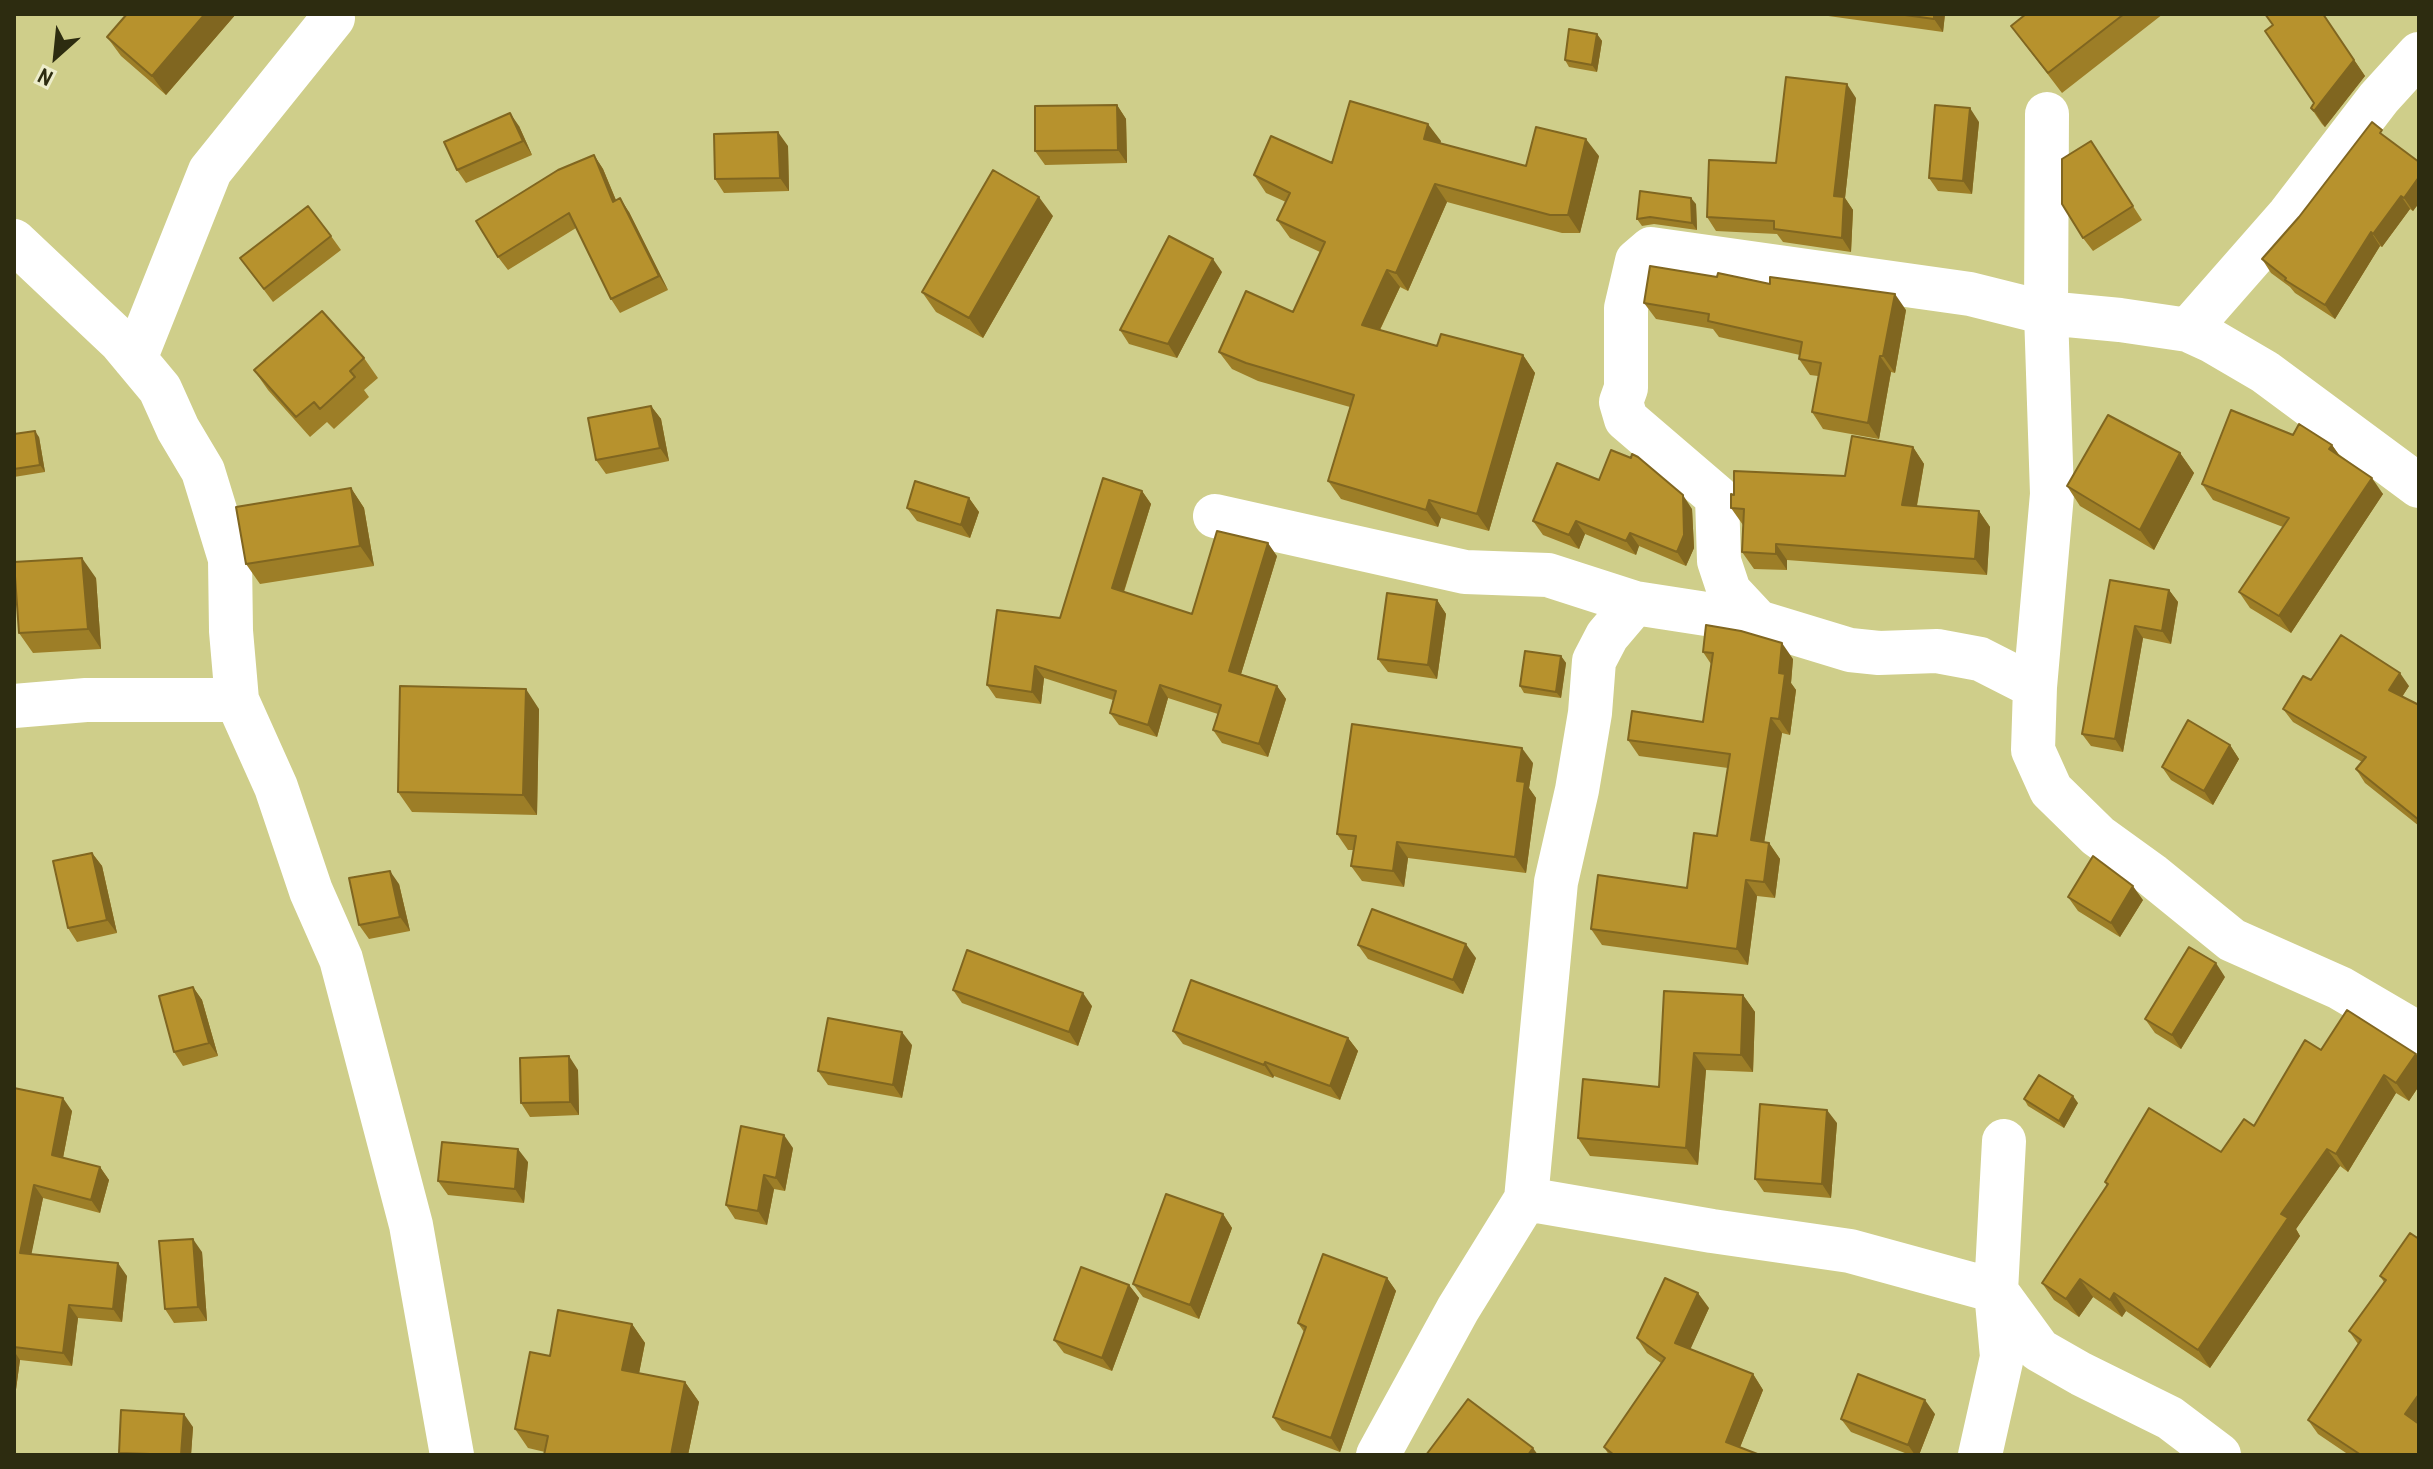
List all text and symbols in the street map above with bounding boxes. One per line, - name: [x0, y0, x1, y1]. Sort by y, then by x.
- north arrow: [16, 16, 96, 96]
- text: N: [32, 61, 58, 94]

